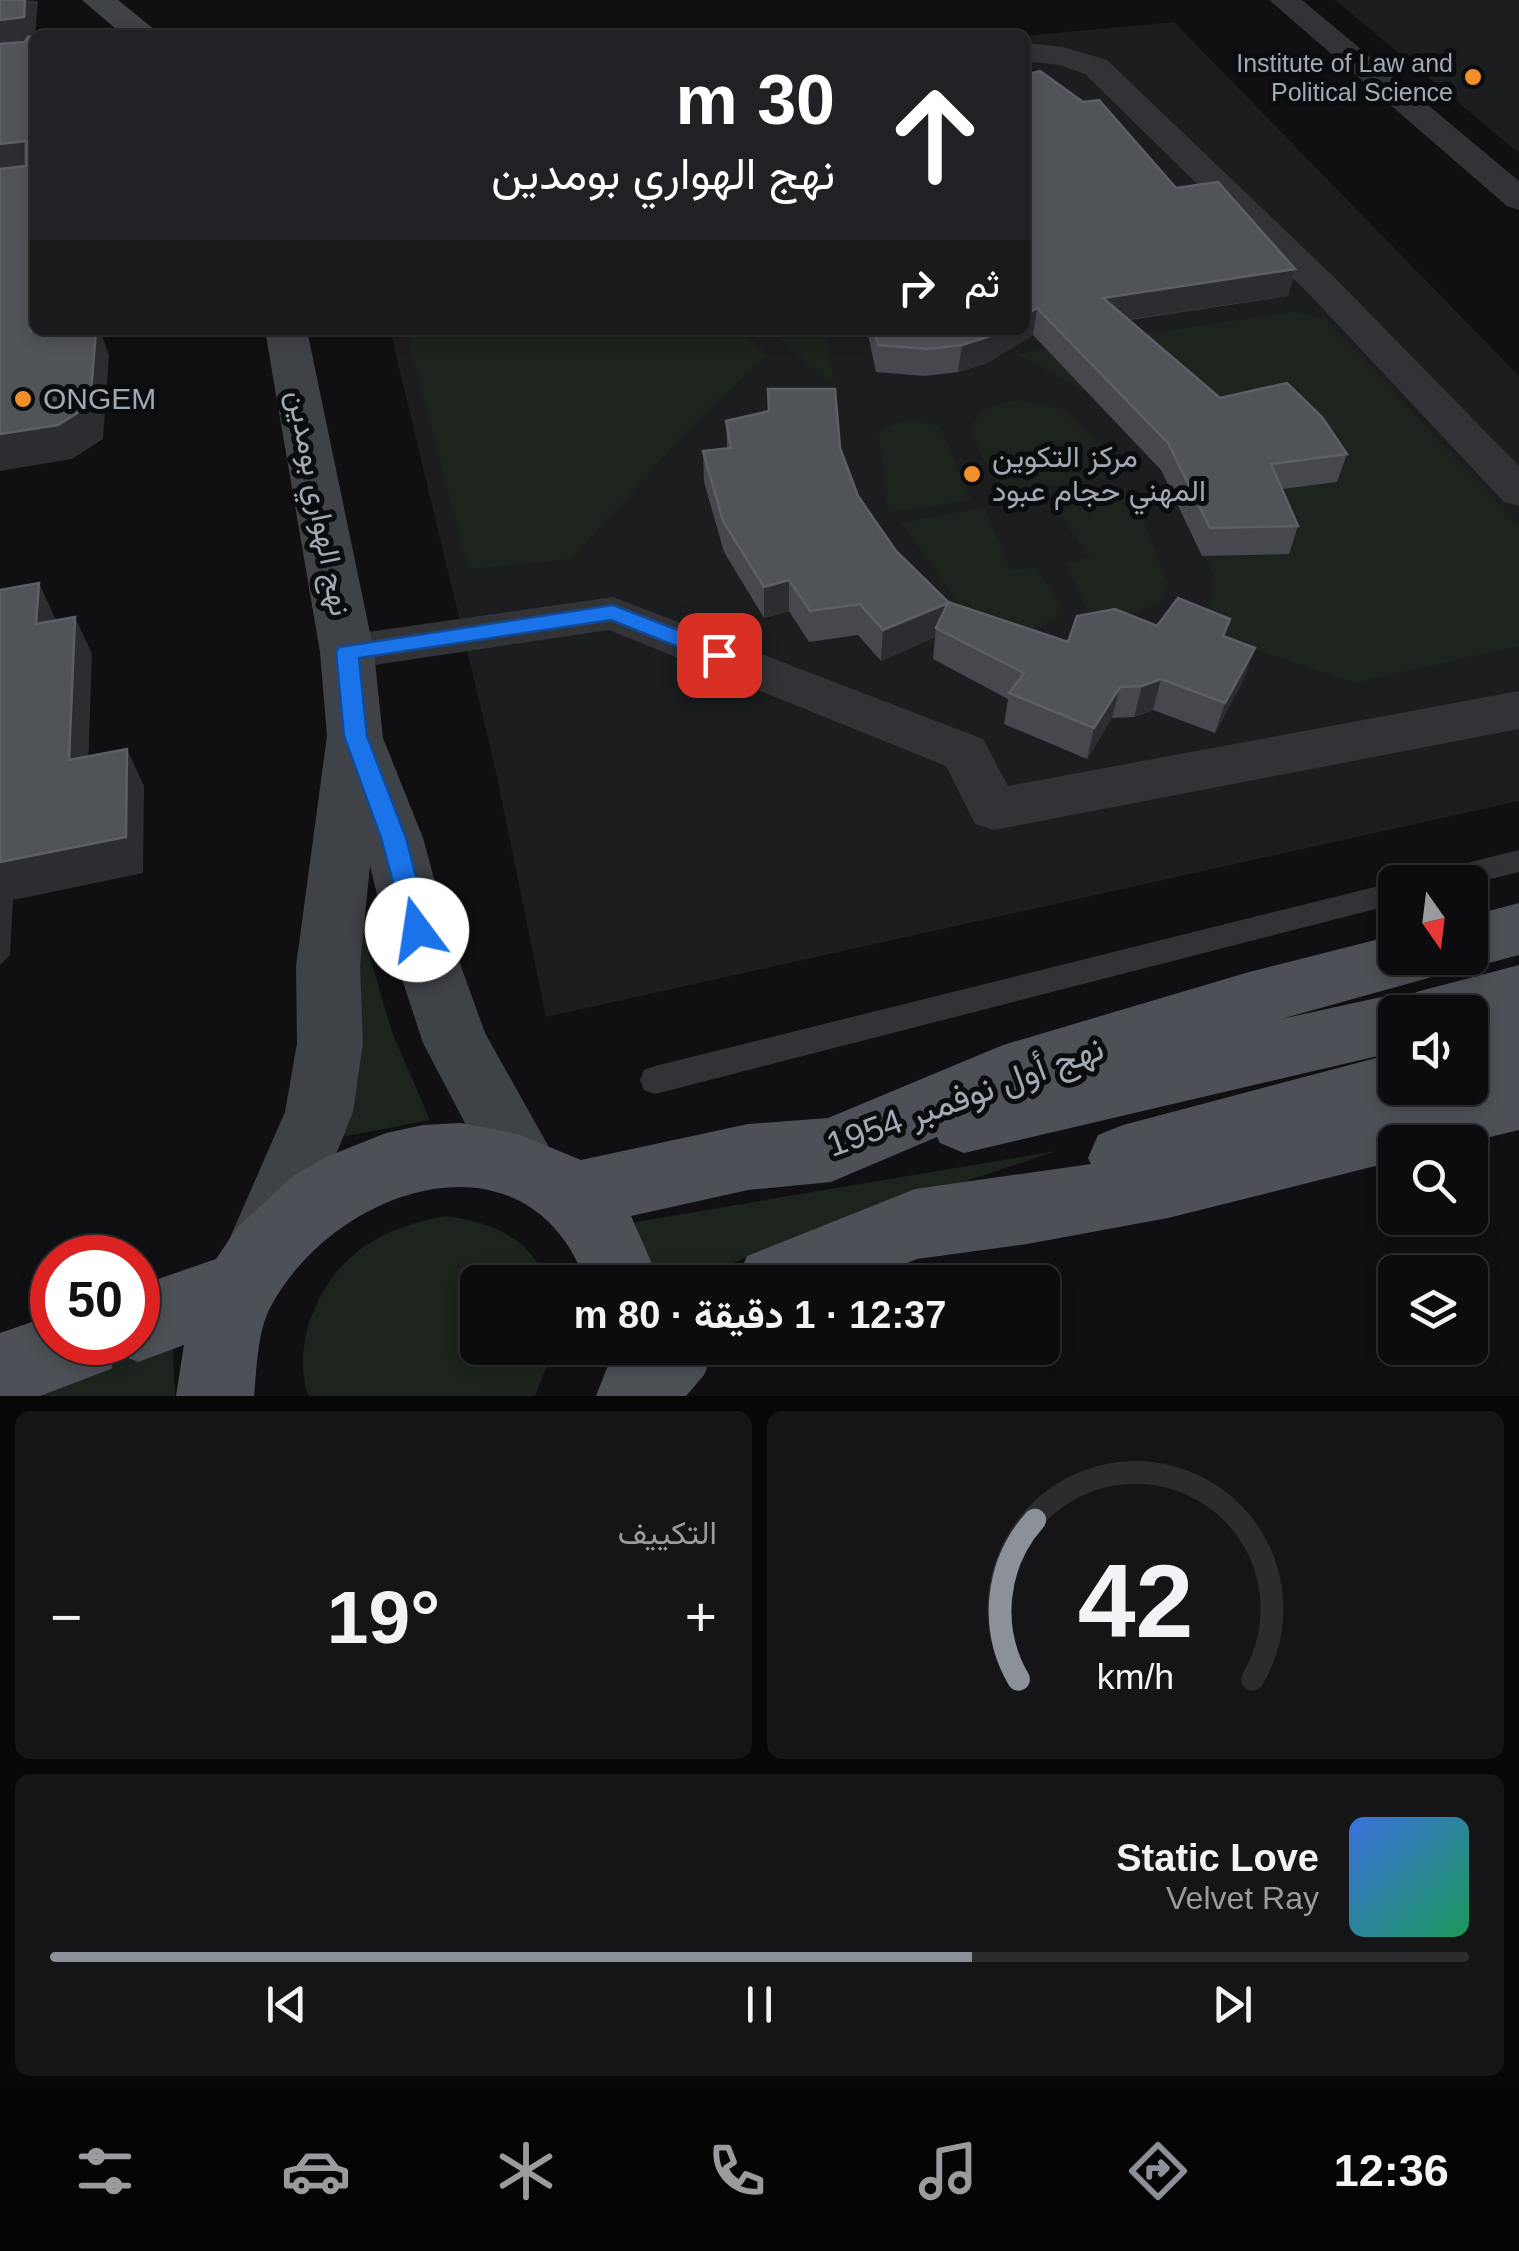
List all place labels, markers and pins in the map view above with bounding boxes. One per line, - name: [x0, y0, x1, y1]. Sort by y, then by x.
- place label: Institute of Law and Political Science: [1236, 49, 1453, 106]
- marker: Institute of Law and Political Science: [1462, 66, 1484, 88]
- place label: ONGEM: [43, 382, 156, 415]
- marker: ONGEM: [12, 388, 34, 410]
- place label: مركز التكوين المهني حجام عبود: [992, 440, 1206, 515]
- marker: مركز التكوين المهني حجام عبود: [961, 463, 983, 485]
- pin: [677, 613, 762, 698]

